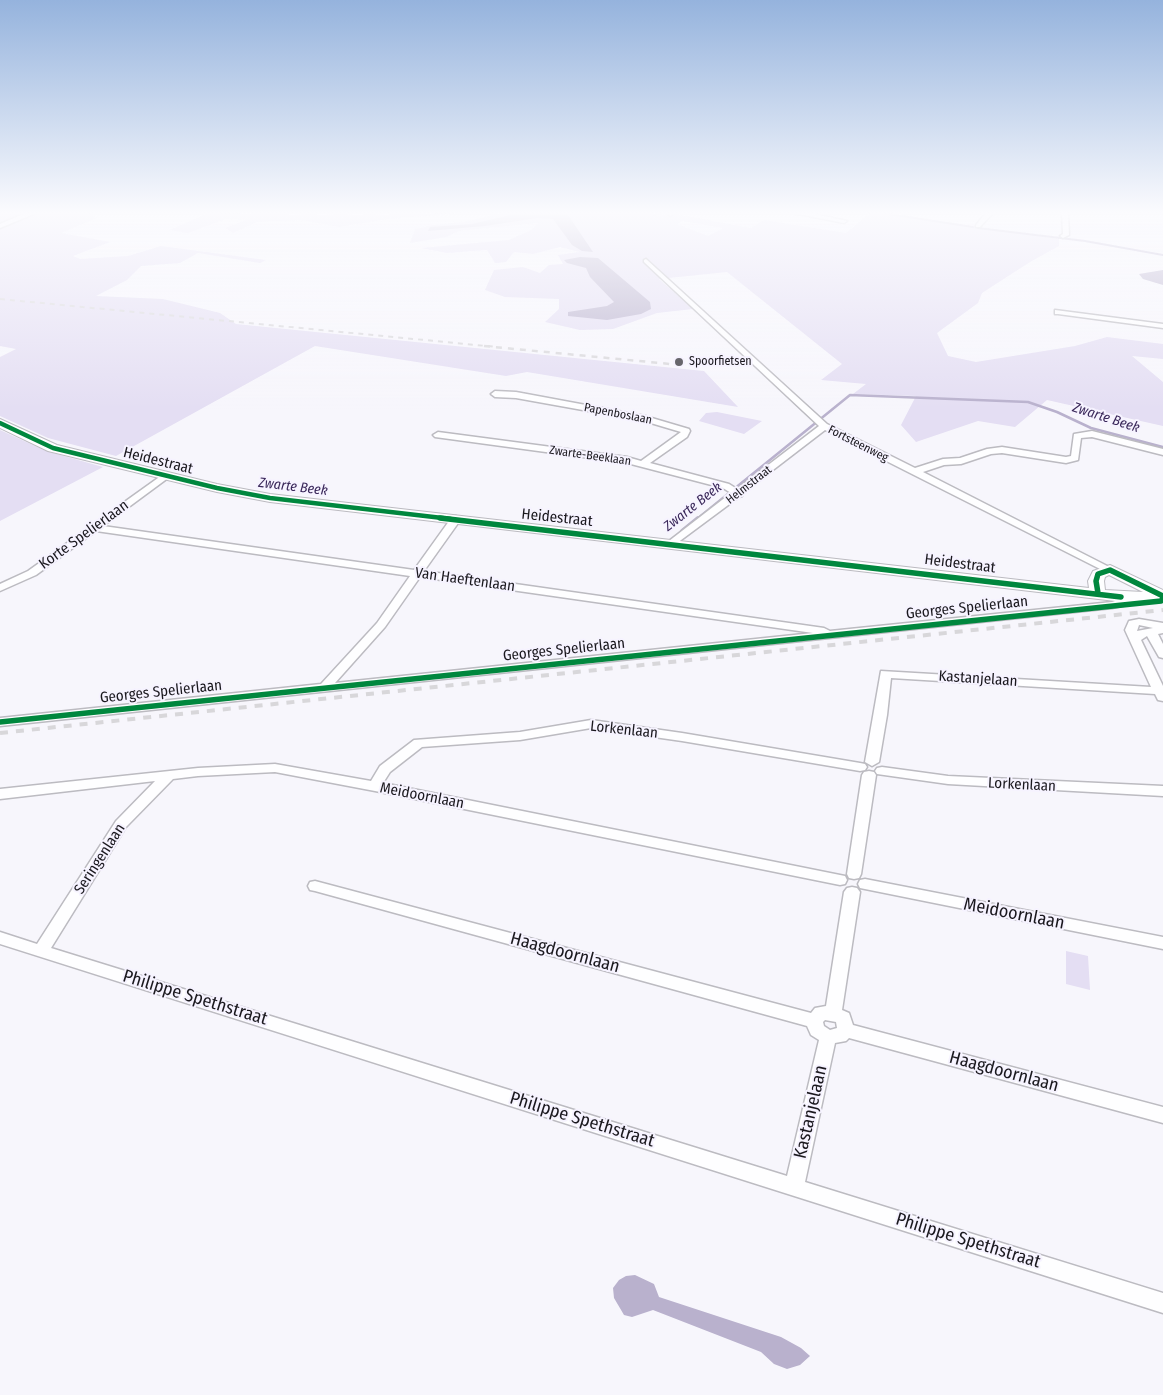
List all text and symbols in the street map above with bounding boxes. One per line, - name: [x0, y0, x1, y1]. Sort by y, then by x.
- place label: Spoorfietsen: [689, 355, 752, 369]
- marker: Spoorfietsen: [673, 356, 685, 368]
- water label: Zwarte Beek: [1070, 399, 1142, 437]
- street label: Papenboslaan: [583, 400, 653, 428]
- street label: Fortsteenweg: [825, 423, 891, 465]
- street label: Zwarte-Beeklaan: [548, 443, 632, 469]
- street label: Heidestraat: [121, 444, 195, 478]
- street label: Helmstraat: [723, 463, 775, 507]
- water label: Zwarte Beek: [257, 474, 329, 500]
- water label: Zwarte Beek: [660, 479, 726, 535]
- street label: Korte Spelierlaan: [36, 497, 132, 573]
- street label: Heidestraat: [521, 505, 593, 531]
- street label: Heidestraat: [923, 551, 997, 577]
- street label: Van Haeftenlaan: [414, 564, 516, 596]
- street label: Georges Spelierlaan: [905, 593, 1029, 623]
- street label: Georges Spelierlaan: [502, 635, 626, 665]
- street label: Kastanjelaan: [938, 667, 1018, 691]
- street label: Georges Spelierlaan: [99, 677, 223, 707]
- street label: Lorkenlaan: [589, 717, 659, 743]
- street label: Lorkenlaan: [988, 774, 1056, 796]
- street label: Meidoornlaan: [378, 779, 466, 813]
- street label: Seringenlaan: [71, 820, 129, 898]
- street label: Meidoornlaan: [962, 894, 1066, 934]
- street label: Haagdoornlaan: [508, 928, 622, 978]
- street label: Philippe Spethstraat: [120, 966, 270, 1030]
- street label: Haagdoornlaan: [947, 1047, 1061, 1097]
- street label: Kastanjelaan: [790, 1063, 832, 1161]
- street label: Philippe Spethstraat: [507, 1088, 657, 1152]
- street label: Philippe Spethstraat: [893, 1209, 1043, 1273]

